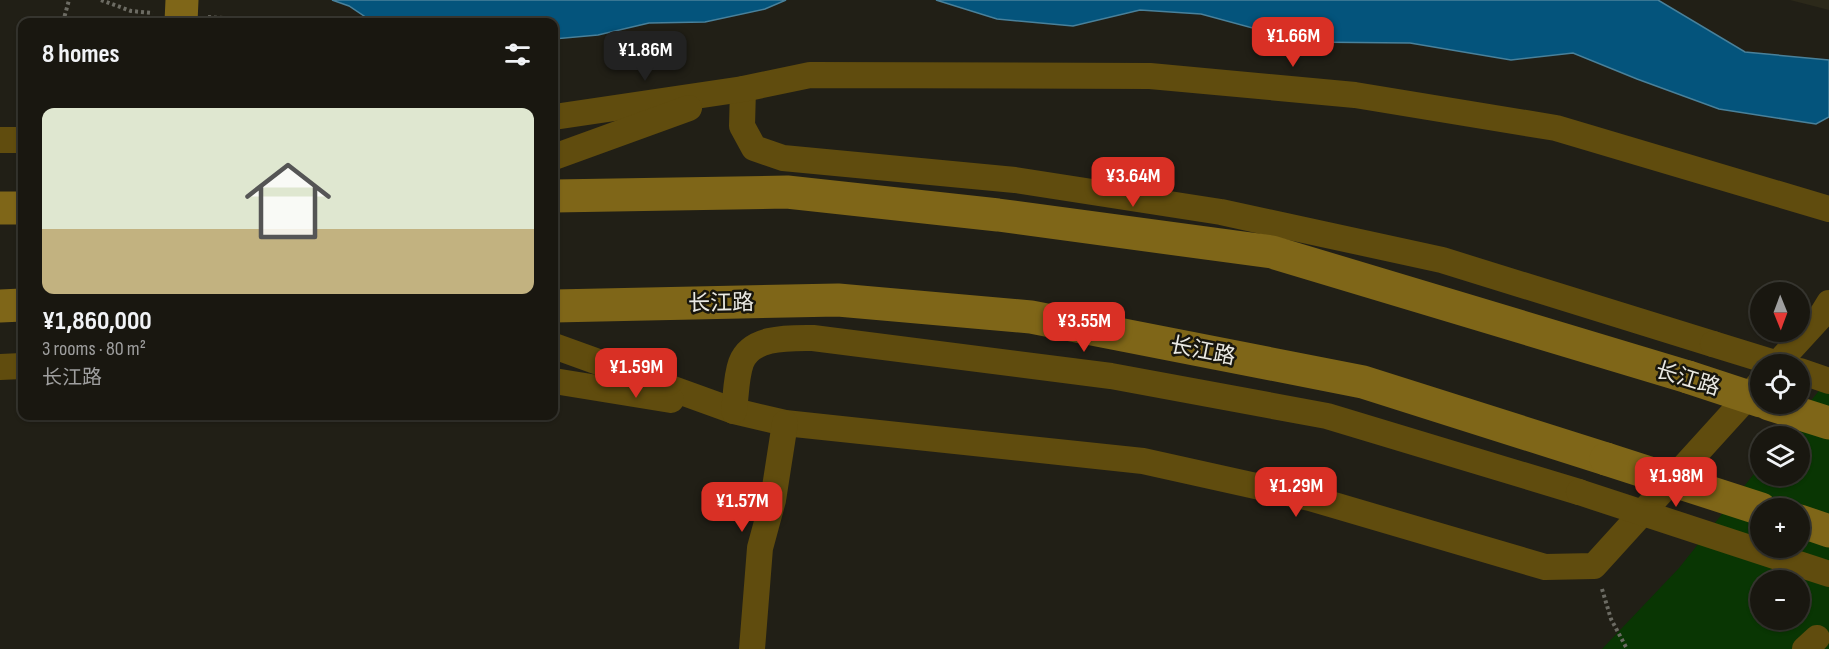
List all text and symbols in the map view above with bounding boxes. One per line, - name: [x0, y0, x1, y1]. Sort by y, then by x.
- pin: ¥1.66M: [1244, 17, 1342, 68]
- text: ¥1.66M: [1266, 24, 1320, 48]
- pin: ¥1.86M: [596, 31, 694, 82]
- icon: filters: [501, 38, 534, 71]
- text: ¥1.86M: [618, 38, 672, 62]
- text: 8 homes: [42, 39, 120, 70]
- icon: home: [234, 147, 342, 255]
- pin: ¥3.64M: [1084, 157, 1182, 208]
- text: ¥3.64M: [1106, 164, 1160, 188]
- north arrow: [1750, 282, 1810, 342]
- map controls: [1750, 282, 1810, 630]
- street label: 长江路: [688, 289, 754, 318]
- pin: ¥3.55M: [1035, 302, 1133, 353]
- text: ¥1,860,000: [42, 306, 152, 337]
- text: ¥3.55M: [1057, 309, 1111, 333]
- street label: 长江路: [1168, 332, 1238, 371]
- text: 3 rooms · 80 m²: [42, 337, 146, 361]
- pin: ¥1.59M: [587, 348, 685, 399]
- button: locate: [1750, 354, 1810, 414]
- text: ¥1.59M: [609, 355, 663, 379]
- street label: 长江路: [1652, 357, 1723, 402]
- text: 长江路: [42, 366, 102, 390]
- button: layers: [1750, 426, 1810, 486]
- pin: ¥1.98M: [1627, 457, 1725, 508]
- text: ¥1.98M: [1649, 464, 1703, 488]
- pin: ¥1.29M: [1247, 467, 1345, 518]
- text: ¥1.29M: [1269, 474, 1323, 498]
- pin: ¥1.57M: [693, 482, 791, 533]
- text: ¥1.57M: [715, 489, 769, 513]
- button: +: [1750, 498, 1810, 558]
- button: −: [1750, 570, 1810, 630]

